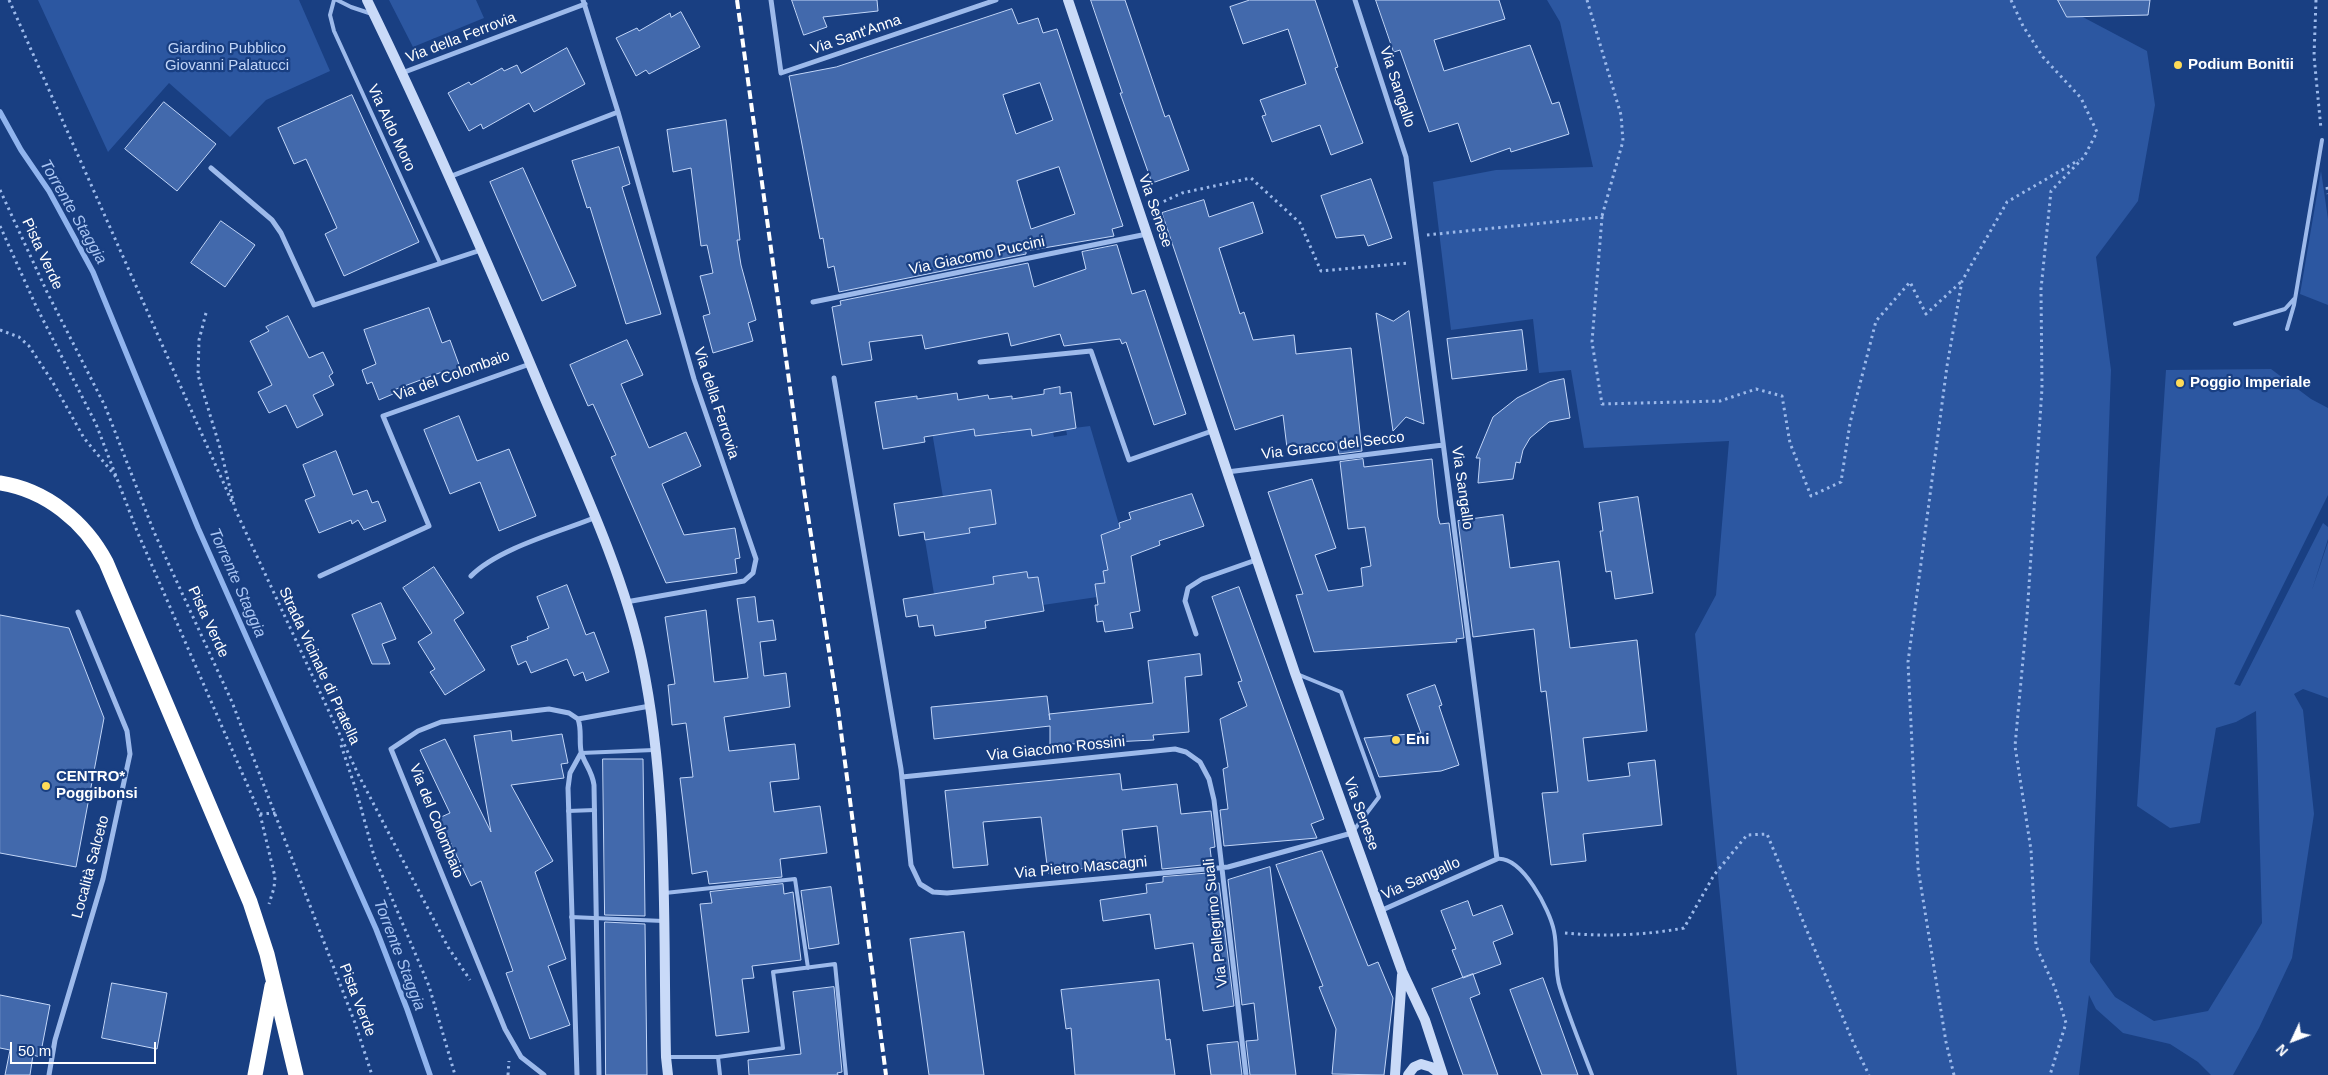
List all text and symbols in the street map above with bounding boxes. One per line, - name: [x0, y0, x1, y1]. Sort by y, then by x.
- street label: Via della Ferrovia: [403, 9, 519, 67]
- street label: Via Sant'Anna: [808, 11, 904, 59]
- park label: Giardino Pubblico Giovanni Palatucci: [165, 40, 289, 75]
- street label: Via Sangallo: [1375, 44, 1419, 130]
- place label: Podium Bonitii: [2188, 56, 2294, 74]
- marker: Podium Bonitii: [2172, 59, 2184, 71]
- street label: Via Aldo Moro: [363, 82, 419, 174]
- water label: Torrente Staggia: [35, 156, 111, 268]
- street label: Via Senese: [1134, 172, 1176, 250]
- street label: Pista Verde: [18, 215, 66, 293]
- street label: Via Giacomo Puccini: [908, 233, 1046, 279]
- street label: Via della Ferrovia: [689, 345, 743, 461]
- street label: Via del Colombaio: [392, 347, 512, 405]
- place label: Poggio Imperiale: [2190, 374, 2311, 392]
- marker: Poggio Imperiale: [2174, 377, 2186, 389]
- street label: Via Gracco del Secco: [1260, 428, 1406, 464]
- street label: Via Sangallo: [1447, 445, 1477, 531]
- water label: Torrente Staggia: [204, 525, 270, 641]
- street label: Pista Verde: [184, 583, 232, 661]
- street label: Strada Vicinale di Pratella: [275, 584, 363, 748]
- place label: Eni: [1406, 731, 1429, 749]
- street label: Via Giacomo Rossini: [986, 733, 1126, 765]
- marker: Eni: [1390, 734, 1402, 746]
- street label: Via del Colombaio: [405, 761, 467, 881]
- place label: CENTRO* Poggibonsi: [56, 768, 138, 803]
- street label: Via Senese: [1339, 775, 1383, 853]
- marker: CENTRO* Poggibonsi: [40, 780, 52, 792]
- street label: Località Salceto: [69, 814, 113, 920]
- street label: Via Pietro Mascagni: [1014, 853, 1148, 883]
- street label: Via Sangallo: [1379, 854, 1463, 904]
- street label: Via Pellegrino Suali: [1200, 858, 1232, 988]
- water label: Torrente Staggia: [369, 897, 429, 1013]
- street label: Pista Verde: [335, 961, 379, 1039]
- north arrow: [2268, 1015, 2318, 1065]
- scale bar: [12, 1032, 159, 1064]
- text: N: [2273, 1041, 2291, 1059]
- text: 50 m: [18, 1042, 51, 1059]

